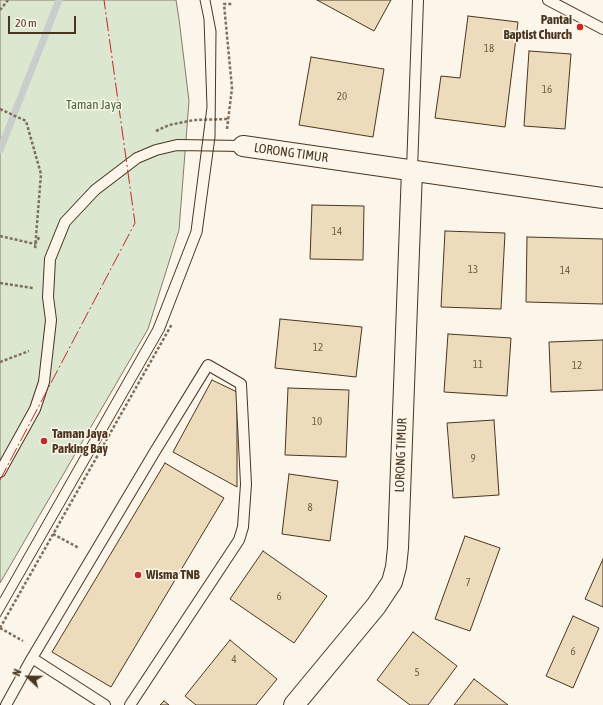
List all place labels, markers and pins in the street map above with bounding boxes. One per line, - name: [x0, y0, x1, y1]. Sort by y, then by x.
- place label: Pantai Baptist Church: [503, 12, 572, 43]
- marker: Pantai Baptist Church: [575, 22, 585, 32]
- place label: Taman Jaya Parking Bay: [52, 426, 108, 457]
- marker: Taman Jaya Parking Bay: [39, 436, 49, 446]
- place label: Wisma TNB: [146, 567, 200, 583]
- marker: Wisma TNB: [133, 570, 143, 580]

